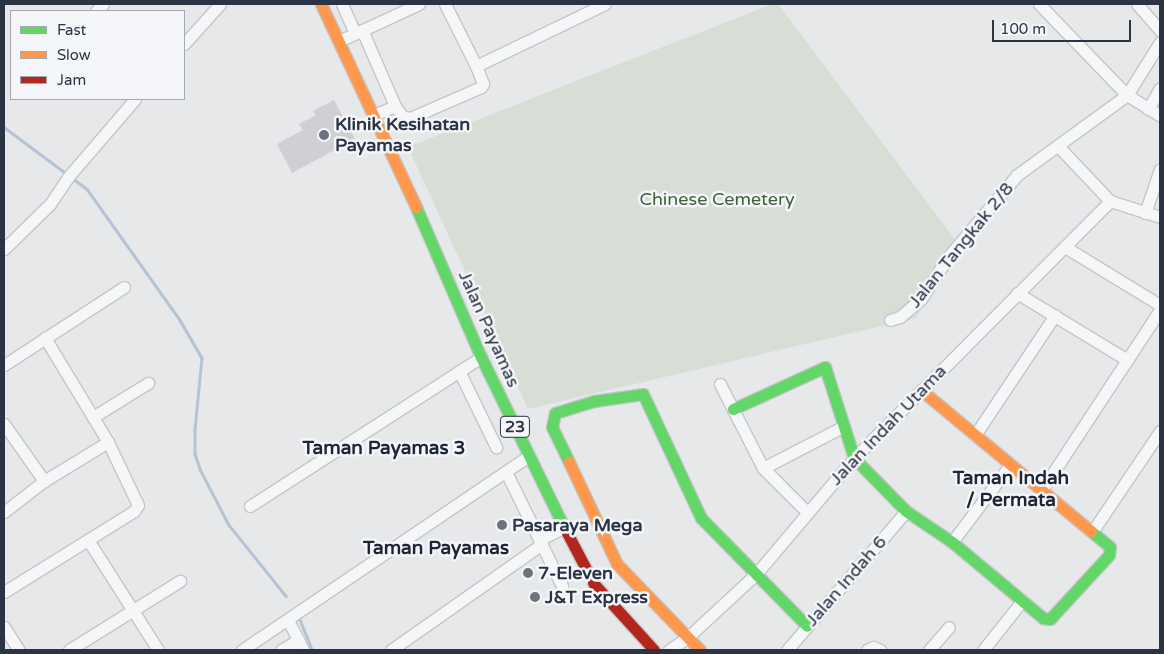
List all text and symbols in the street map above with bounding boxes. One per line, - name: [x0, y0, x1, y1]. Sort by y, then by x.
- legend: [10, 10, 185, 100]
- scale bar: [994, 10, 1133, 42]
- text: 100 m: [1000, 20, 1046, 38]
- text: Fast: [57, 21, 86, 39]
- text: Slow: [57, 46, 91, 64]
- text: Jam: [57, 71, 86, 89]
- place label: Klinik Kesihatan Payamas: [335, 114, 470, 156]
- marker: Klinik Kesihatan Payamas: [317, 128, 331, 142]
- street label: Jalan Tangkak 2/8: [904, 178, 1018, 312]
- park label: Chinese Cemetery: [639, 188, 795, 210]
- street label: Jalan Payamas: [454, 267, 524, 391]
- street label: Jalan Indah Utama: [825, 360, 951, 490]
- road number: 23: [499, 414, 531, 441]
- district label: Taman Payamas 3: [302, 438, 466, 460]
- district label: Taman Indah / Permata: [953, 468, 1069, 512]
- place label: Pasaraya Mega: [512, 514, 642, 536]
- marker: Pasaraya Mega: [496, 519, 508, 531]
- street label: Jalan Indah 6: [801, 531, 891, 631]
- district label: Taman Payamas: [363, 538, 509, 560]
- place label: 7-Eleven: [538, 562, 613, 584]
- marker: 7-Eleven: [522, 567, 534, 579]
- place label: J&T Express: [545, 586, 648, 608]
- marker: J&T Express: [529, 591, 541, 603]

